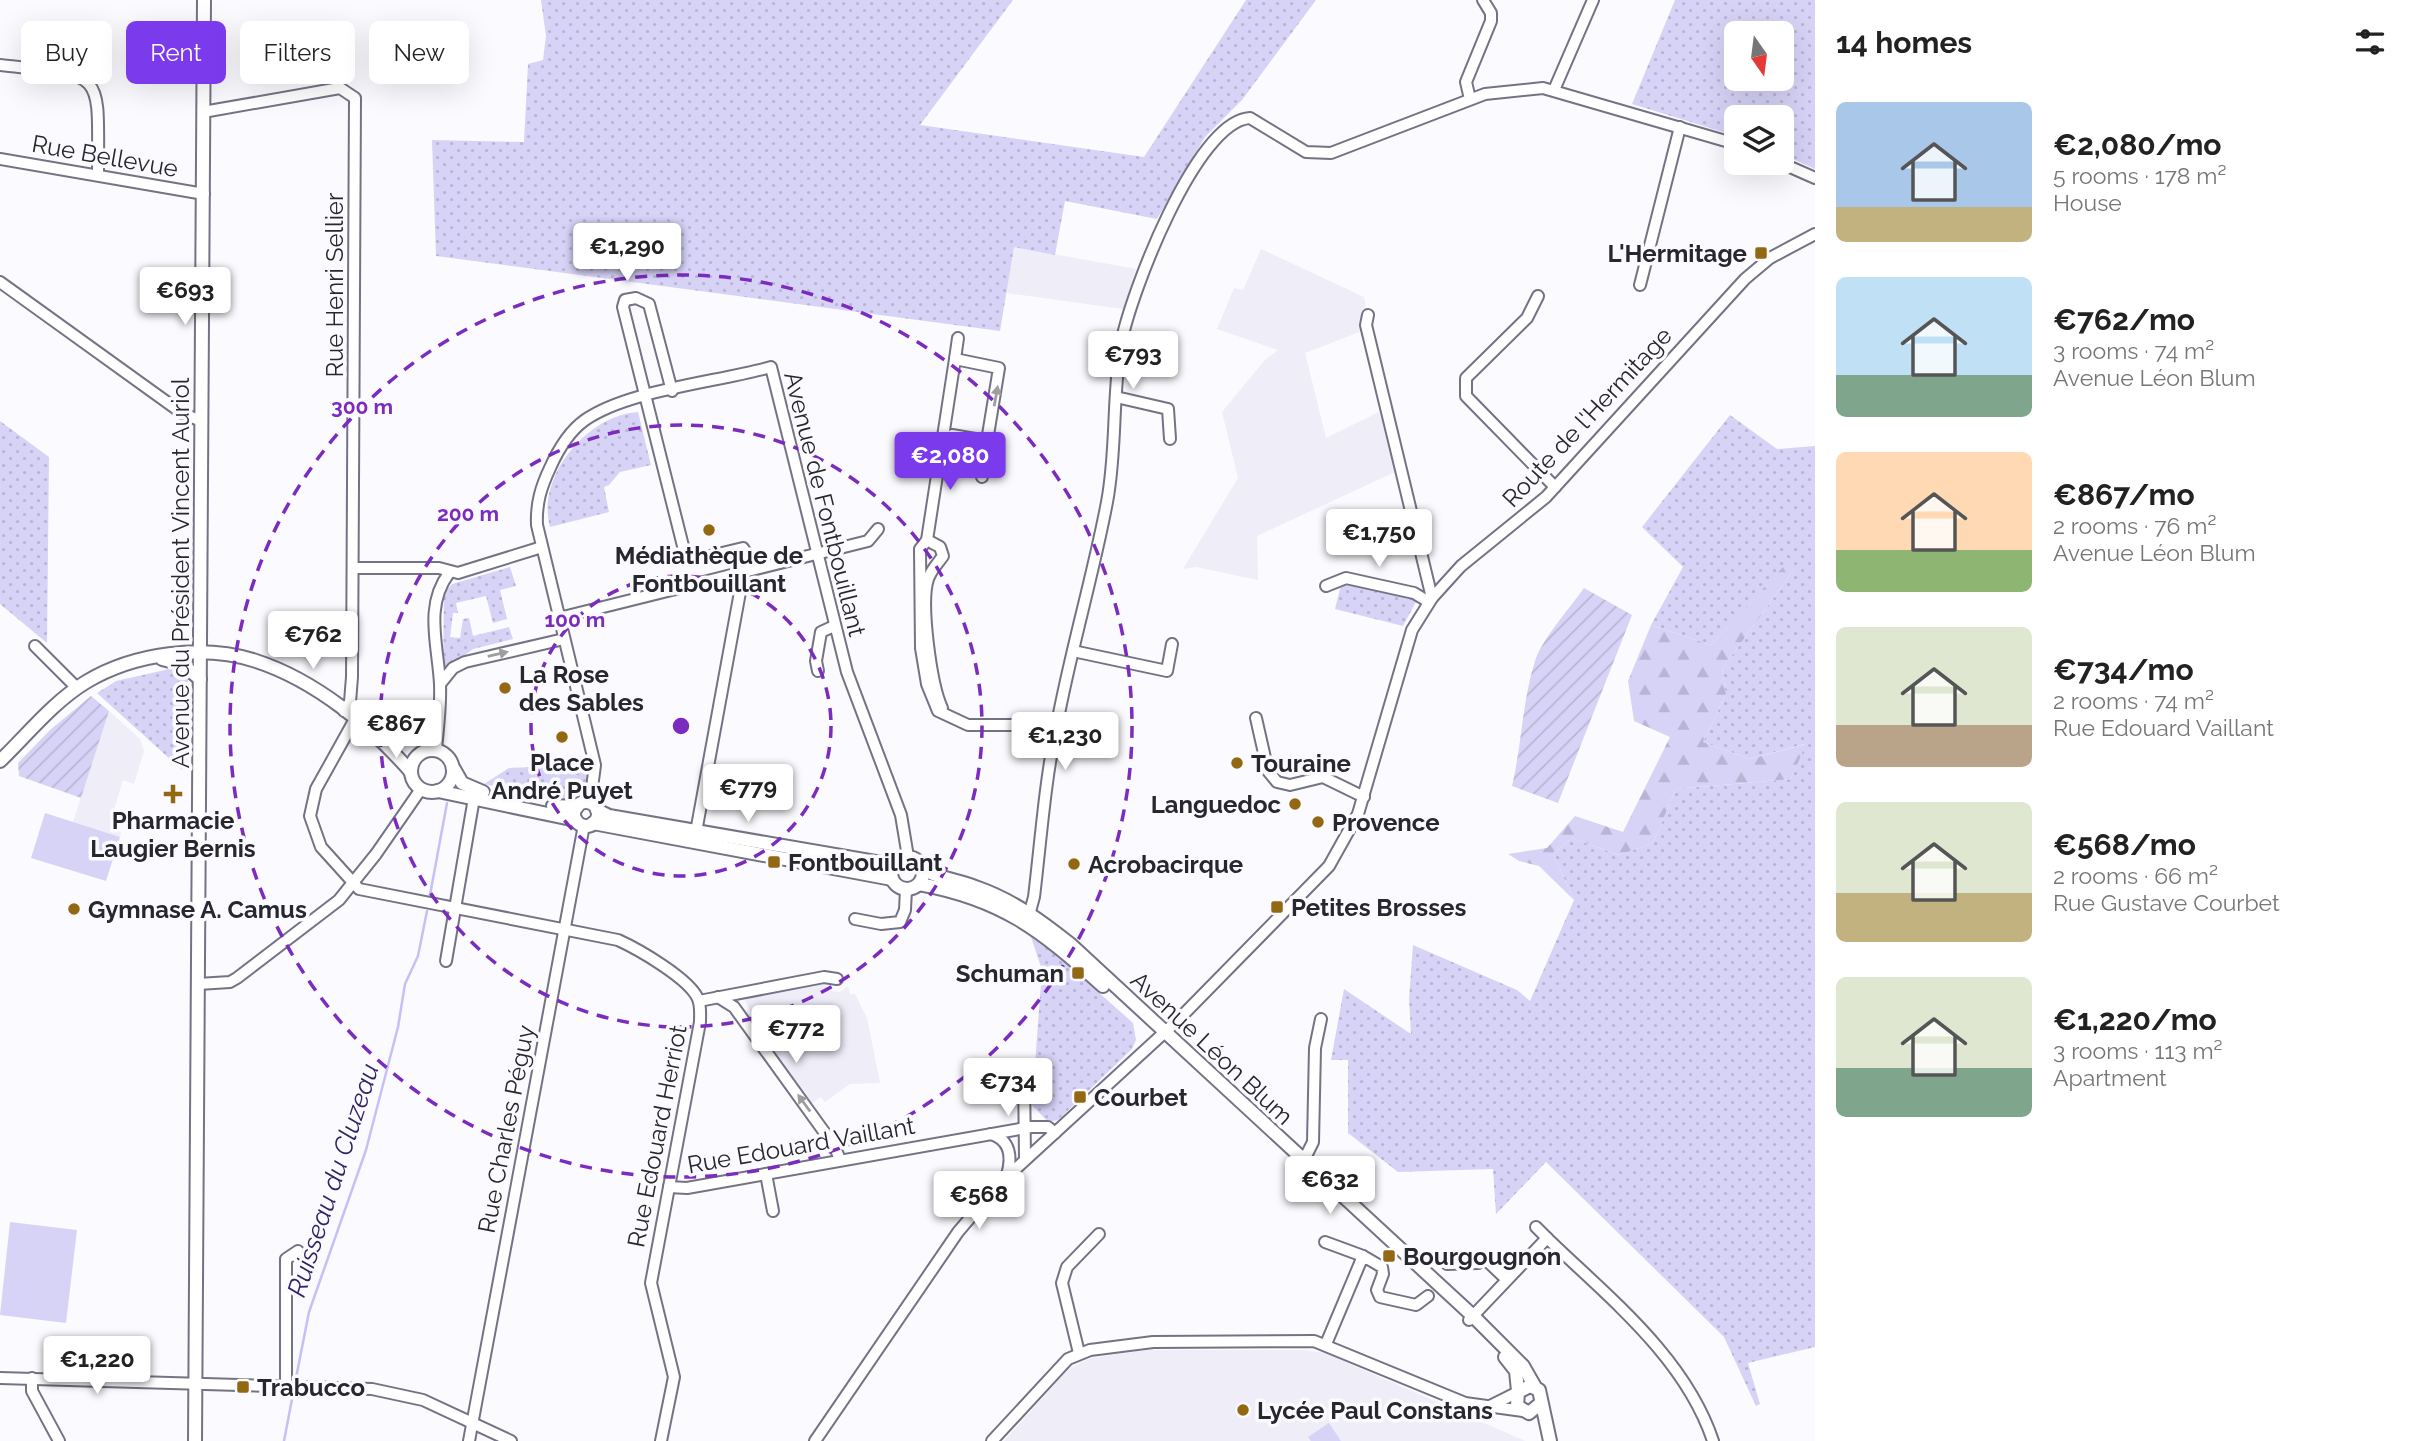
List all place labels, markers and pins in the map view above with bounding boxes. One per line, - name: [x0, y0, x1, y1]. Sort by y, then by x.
- pin: €1,290: [570, 224, 684, 283]
- place label: L'Hermitage: [1608, 239, 1747, 268]
- marker: L'Hermitage: [1753, 245, 1769, 261]
- pin: €693: [144, 268, 226, 327]
- pin: €793: [1092, 332, 1174, 391]
- pin: €2,080: [893, 433, 1007, 492]
- pin: €1,750: [1322, 510, 1436, 569]
- marker: Médiathèque de Fontbouillant: [701, 522, 717, 538]
- place label: Médiathèque de Fontbouillant: [615, 541, 803, 598]
- pin: €762: [272, 612, 354, 671]
- place label: La Rose des Sables: [519, 660, 644, 717]
- marker: La Rose des Sables: [497, 680, 513, 696]
- pin: €867: [355, 700, 437, 760]
- pin: €1,230: [1008, 712, 1122, 772]
- centre of rings: [669, 714, 693, 738]
- marker: Place André Puyet: [554, 729, 570, 745]
- place label: Place André Puyet: [491, 748, 633, 805]
- place label: Touraine: [1251, 749, 1351, 778]
- marker: Touraine: [1229, 755, 1245, 771]
- pin: €779: [707, 764, 789, 824]
- marker: Pharmacie Laugier Bernis: [165, 786, 181, 802]
- place label: Languedoc: [1151, 790, 1281, 819]
- marker: Languedoc: [1287, 796, 1303, 812]
- place label: Pharmacie Laugier Bernis: [90, 806, 256, 863]
- place label: Provence: [1332, 808, 1440, 837]
- marker: Provence: [1310, 814, 1326, 830]
- place label: Fontbouillant: [788, 848, 943, 877]
- place label: Acrobacirque: [1088, 850, 1243, 879]
- marker: Fontbouillant: [766, 854, 782, 870]
- marker: Acrobacirque: [1066, 856, 1082, 872]
- place label: Petites Brosses: [1291, 893, 1466, 922]
- place label: Gymnase A. Camus: [88, 895, 307, 924]
- marker: Petites Brosses: [1269, 899, 1285, 915]
- marker: Gymnase A. Camus: [66, 901, 82, 917]
- place label: Schuman: [956, 959, 1064, 988]
- marker: Schuman: [1070, 965, 1086, 981]
- pin: €772: [755, 1006, 837, 1065]
- pin: €734: [967, 1058, 1049, 1118]
- place label: Courbet: [1094, 1083, 1188, 1112]
- marker: Courbet: [1072, 1089, 1088, 1105]
- pin: €632: [1289, 1156, 1371, 1216]
- pin: €568: [938, 1172, 1020, 1231]
- place label: Bourgougnon: [1403, 1242, 1561, 1271]
- marker: Bourgougnon: [1381, 1248, 1397, 1264]
- pin: €1,220: [40, 1336, 154, 1396]
- place label: Trabucco: [257, 1373, 365, 1402]
- marker: Trabucco: [235, 1379, 251, 1395]
- place label: Lycée Paul Constans: [1257, 1396, 1493, 1425]
- marker: Lycée Paul Constans: [1235, 1402, 1251, 1418]

